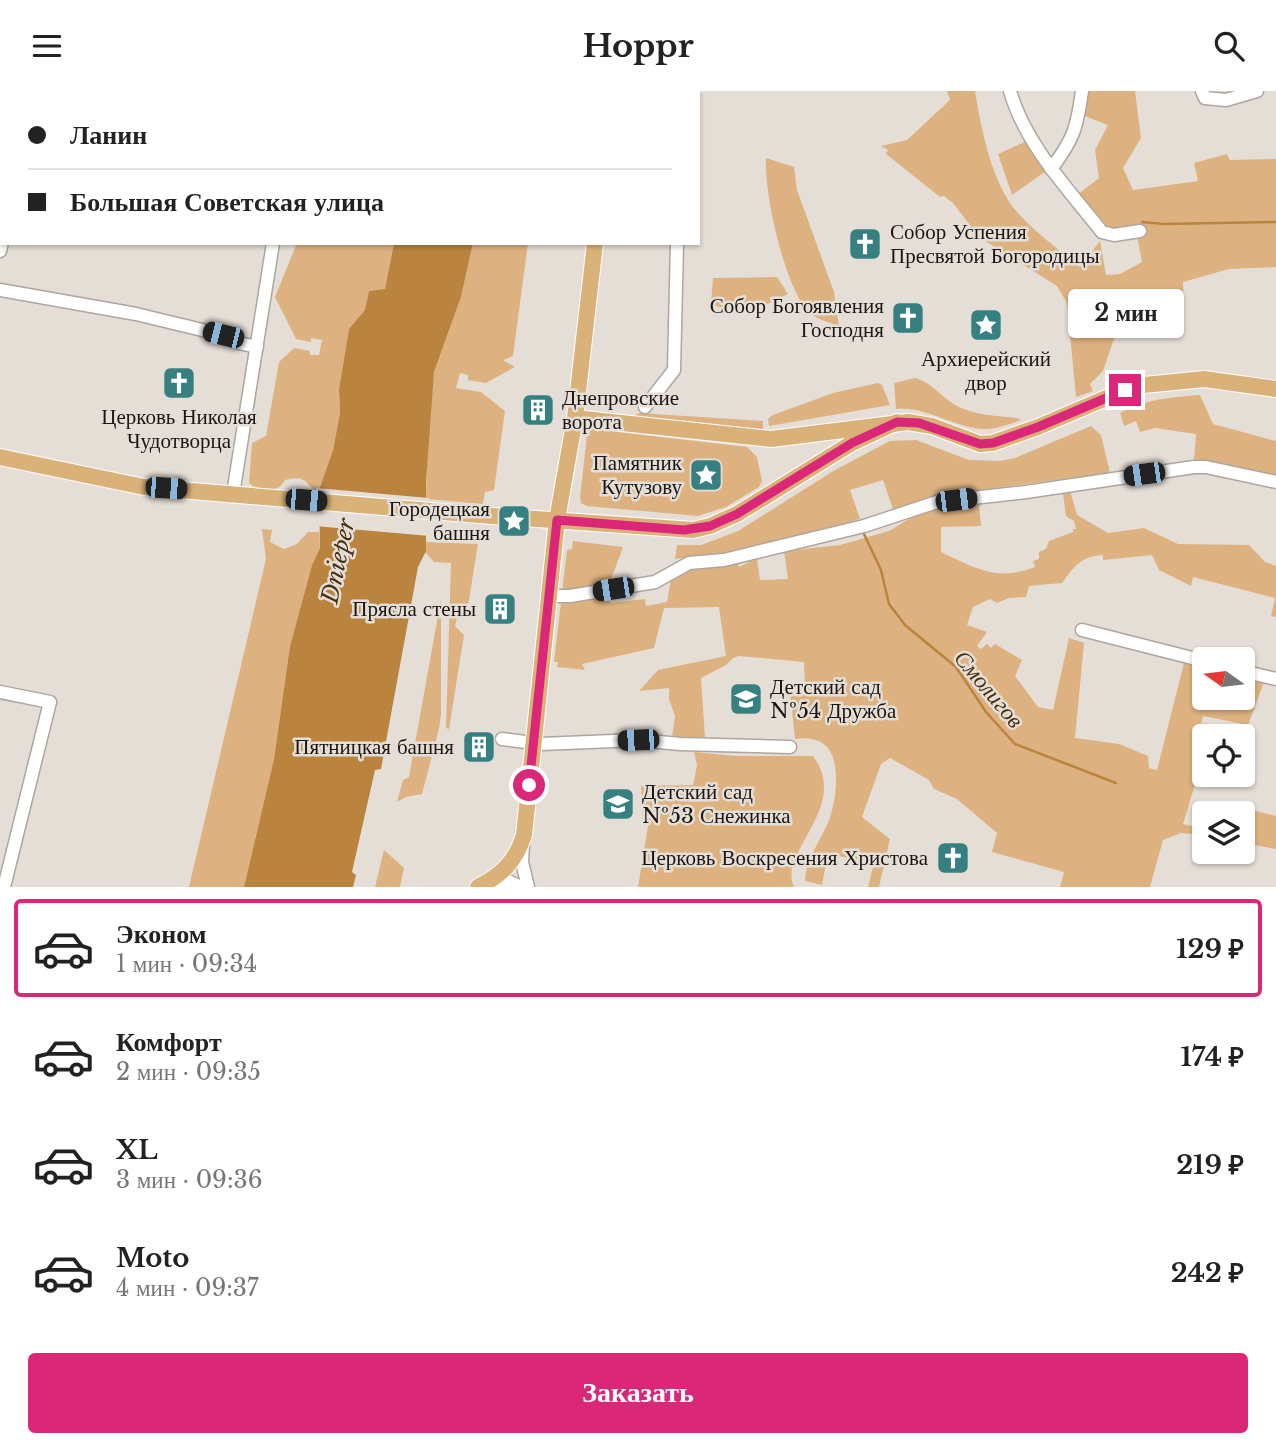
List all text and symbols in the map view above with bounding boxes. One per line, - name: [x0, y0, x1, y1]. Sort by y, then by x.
- text: Hoppr: [582, 26, 694, 66]
- icon: menu: [28, 27, 66, 65]
- icon: search: [1210, 27, 1248, 65]
- text: Ланин: [70, 119, 147, 151]
- text: Большая Советская улица: [70, 186, 384, 218]
- place label: Собор Успения Пресвятой Богородицы: [890, 219, 1100, 269]
- church icon: Собор Успения Пресвятой Богородицы: [846, 225, 884, 263]
- callout: 2 мин: [1067, 289, 1183, 337]
- place label: Собор Богоявления Господня: [710, 293, 884, 343]
- church icon: Собор Богоявления Господня: [889, 299, 927, 337]
- text: 2 мин: [1094, 299, 1158, 327]
- place icon: Архиерейский двор: [967, 306, 1005, 344]
- car: [201, 320, 246, 350]
- place label: Архиерейский двор: [921, 346, 1051, 396]
- church icon: Церковь Николая Чудотворца: [160, 364, 198, 402]
- route end: [1109, 374, 1141, 406]
- place label: Днепровские ворота: [562, 385, 679, 435]
- building icon: Днепровские ворота: [519, 391, 557, 429]
- place label: Церковь Николая Чудотворца: [101, 404, 257, 454]
- place label: Памятник Кутузову: [593, 450, 683, 500]
- place icon: Памятник Кутузову: [687, 456, 725, 494]
- car: [1122, 461, 1167, 487]
- car: [145, 476, 188, 500]
- car: [934, 487, 979, 513]
- car: [285, 488, 328, 512]
- place label: Городецкая башня: [389, 496, 490, 546]
- place icon: Городецкая башня: [495, 502, 533, 540]
- water label: Dnieper: [315, 515, 361, 607]
- car: [591, 575, 636, 603]
- building icon: Прясла стены: [481, 590, 519, 628]
- place label: Прясла стены: [352, 596, 476, 622]
- water label: Смолигов: [948, 644, 1030, 734]
- north arrow: [1192, 647, 1255, 711]
- map controls: [1192, 647, 1255, 864]
- place label: Детский сад №54 Дружба: [770, 674, 897, 724]
- school or university icon: Детский сад №54 Дружба: [727, 680, 765, 718]
- button: locate: [1192, 724, 1255, 787]
- building icon: Пятницкая башня: [460, 728, 498, 766]
- car: [617, 729, 660, 751]
- place label: Пятницкая башня: [294, 734, 454, 760]
- route start: [513, 769, 545, 801]
- place label: Детский сад №53 Снежинка: [642, 779, 791, 829]
- school or university icon: Детский сад №53 Снежинка: [599, 785, 637, 823]
- button: layers: [1192, 801, 1255, 864]
- church icon: Церковь Воскресения Христова: [934, 839, 972, 877]
- place label: Церковь Воскресения Христова: [641, 845, 929, 871]
- icon: car: [32, 917, 95, 980]
- text: Эконом: [116, 918, 206, 950]
- text: 129 ₽: [1176, 933, 1244, 965]
- text: 1 мин · 09:34: [116, 950, 257, 978]
- icon: car: [32, 1025, 95, 1088]
- text: Комфорт: [116, 1026, 222, 1058]
- text: 174 ₽: [1180, 1041, 1244, 1073]
- text: 2 мин · 09:35: [116, 1058, 261, 1086]
- icon: car: [32, 1133, 95, 1196]
- text: XL: [116, 1134, 158, 1166]
- text: 219 ₽: [1176, 1149, 1244, 1181]
- text: 3 мин · 09:36: [116, 1166, 262, 1194]
- icon: car: [32, 1241, 95, 1304]
- text: Moto: [116, 1242, 189, 1274]
- text: 242 ₽: [1171, 1257, 1244, 1289]
- text: 4 мин · 09:37: [116, 1274, 258, 1302]
- button: Заказать: [28, 1353, 1248, 1433]

